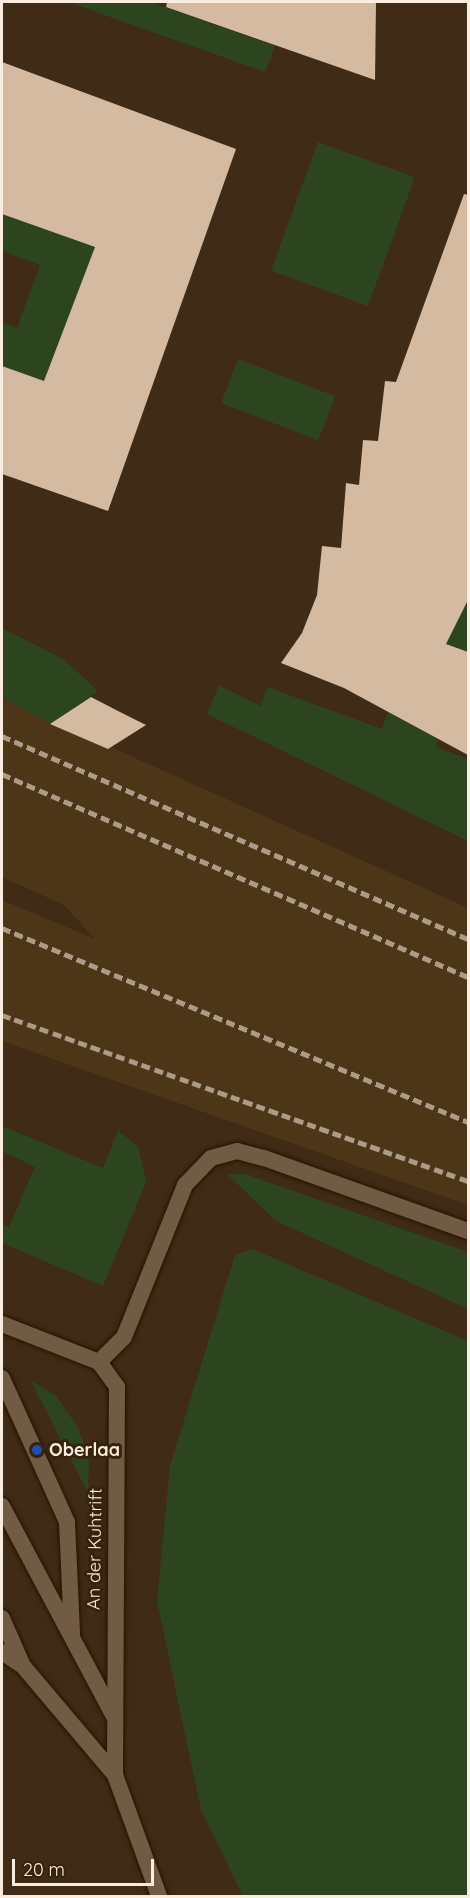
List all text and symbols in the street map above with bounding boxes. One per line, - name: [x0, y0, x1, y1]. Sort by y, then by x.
- place label: Oberlaa: [49, 1439, 120, 1461]
- marker: Oberlaa: [30, 1443, 44, 1457]
- street label: An der Kuhtrift: [83, 1488, 107, 1610]
- scale bar: [15, 1847, 158, 1885]
- text: 20 m: [23, 1858, 65, 1881]

